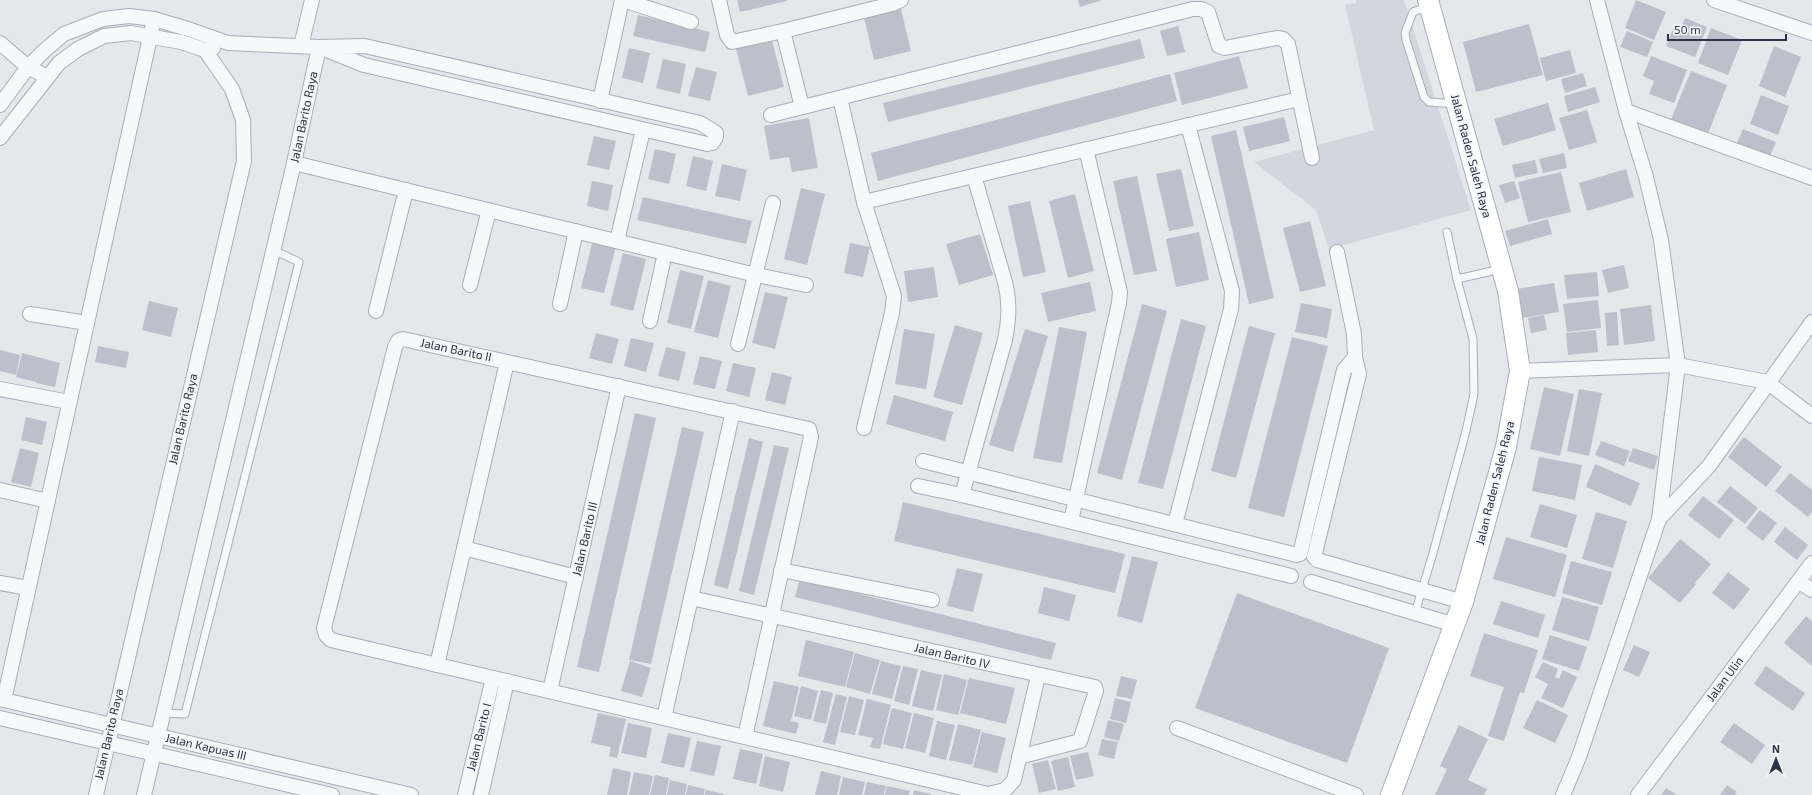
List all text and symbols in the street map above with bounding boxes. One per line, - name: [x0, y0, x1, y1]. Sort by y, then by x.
- scale bar: [1668, 16, 1786, 42]
- text: 50 m: [1674, 22, 1701, 36]
- street label: Jalan Barito Raya: [286, 70, 320, 164]
- street label: Jalan Raden Saleh Raya: [1449, 92, 1495, 219]
- street label: Jalan Barito II: [419, 335, 493, 363]
- street label: Jalan Barito Raya: [165, 372, 199, 466]
- street label: Jalan Raden Saleh Raya: [1472, 419, 1516, 546]
- street label: Jalan Barito III: [569, 500, 599, 577]
- street label: Jalan Barito IV: [913, 640, 992, 671]
- street label: Jalan Ulin: [1703, 653, 1745, 703]
- street label: Jalan Barito Raya: [91, 687, 125, 781]
- street label: Jalan Barito I: [463, 701, 493, 772]
- street label: Jalan Kapuas III: [164, 730, 248, 762]
- north arrow: [1756, 739, 1796, 779]
- text: N: [1772, 742, 1780, 755]

